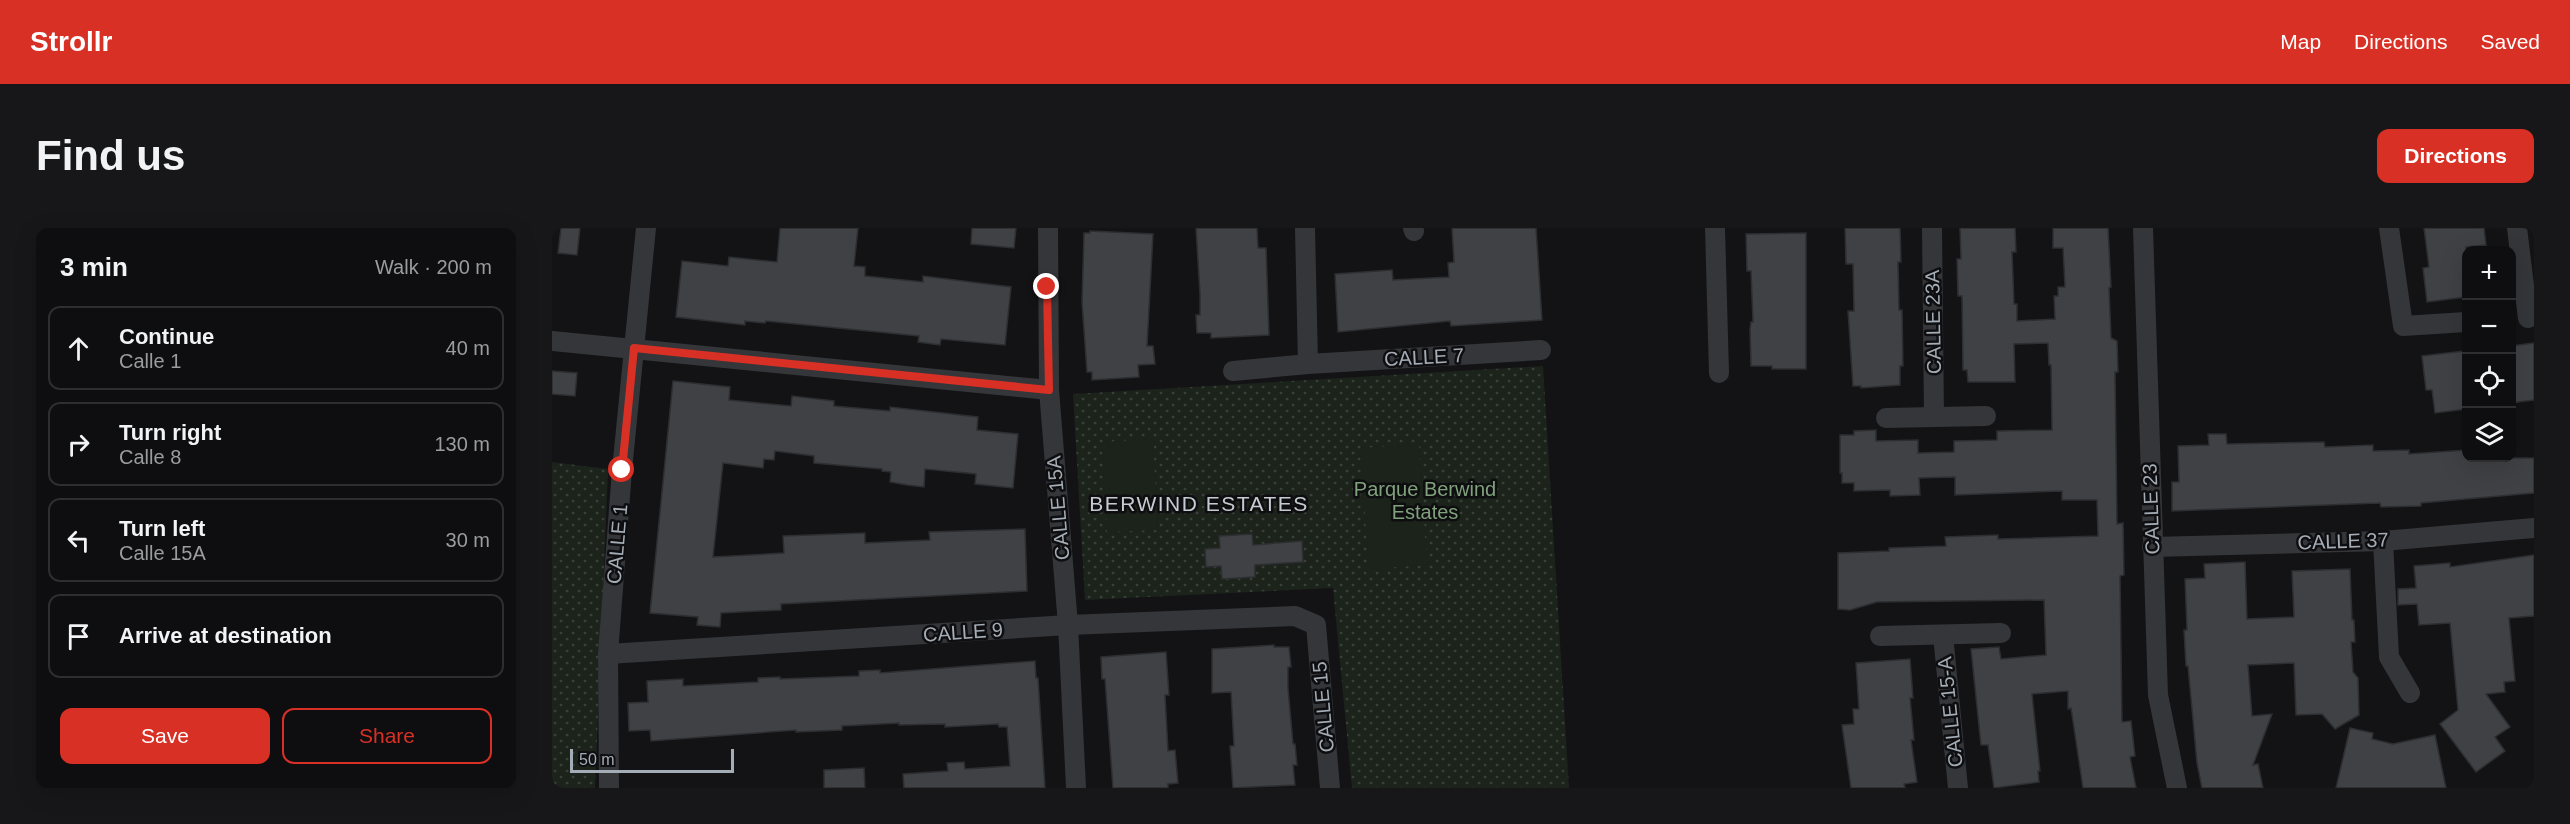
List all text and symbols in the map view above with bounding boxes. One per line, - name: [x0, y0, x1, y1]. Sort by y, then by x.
- text: Strollr: [30, 26, 112, 57]
- text: Map: [2280, 30, 2321, 53]
- text: Directions: [2354, 30, 2447, 53]
- text: Saved: [2480, 30, 2540, 53]
- button: Directions: [2377, 129, 2534, 183]
- text: Find us: [36, 132, 185, 179]
- map controls: [2462, 246, 2516, 462]
- button: +: [2462, 246, 2516, 300]
- text: 3 min: [60, 252, 128, 282]
- text: Walk · 200 m: [375, 256, 492, 278]
- street label: CALLE 23A: [1921, 269, 1945, 374]
- route end: [1033, 273, 1059, 299]
- button: −: [2462, 300, 2516, 354]
- text: Continue: [119, 324, 214, 349]
- icon: ahead: [62, 332, 95, 365]
- text: 40 m: [446, 337, 490, 359]
- street label: CALLE 7: [1383, 344, 1465, 370]
- text: Calle 1: [119, 350, 181, 372]
- button: locate: [2462, 354, 2516, 408]
- button: layers: [2462, 408, 2516, 462]
- text: Turn right: [119, 420, 221, 445]
- icon: right: [62, 428, 95, 461]
- text: 130 m: [434, 433, 490, 455]
- text: Calle 8: [119, 446, 181, 468]
- street label: CALLE 15A: [1042, 454, 1074, 561]
- route start: [608, 456, 634, 482]
- street label: CALLE 23: [2138, 463, 2164, 555]
- park label: Parque Berwind Estates: [1354, 478, 1496, 523]
- district label: BERWIND ESTATES: [1089, 492, 1309, 515]
- street label: CALLE 1: [603, 503, 631, 585]
- text: Turn left: [119, 516, 205, 541]
- icon: left: [62, 524, 95, 557]
- street label: CALLE 37: [2297, 528, 2389, 554]
- text: 30 m: [446, 529, 490, 551]
- text: Calle 15A: [119, 542, 206, 564]
- street label: CALLE 9: [922, 618, 1004, 646]
- icon: arrive: [62, 620, 95, 653]
- text: Arrive at destination: [119, 623, 332, 648]
- street label: CALLE 15-A: [1933, 655, 1967, 768]
- street label: CALLE 15: [1308, 661, 1338, 753]
- button: Save: [60, 708, 270, 764]
- button: Share: [282, 708, 492, 764]
- scale bar: [570, 746, 734, 774]
- text: 50 m: [579, 751, 615, 768]

